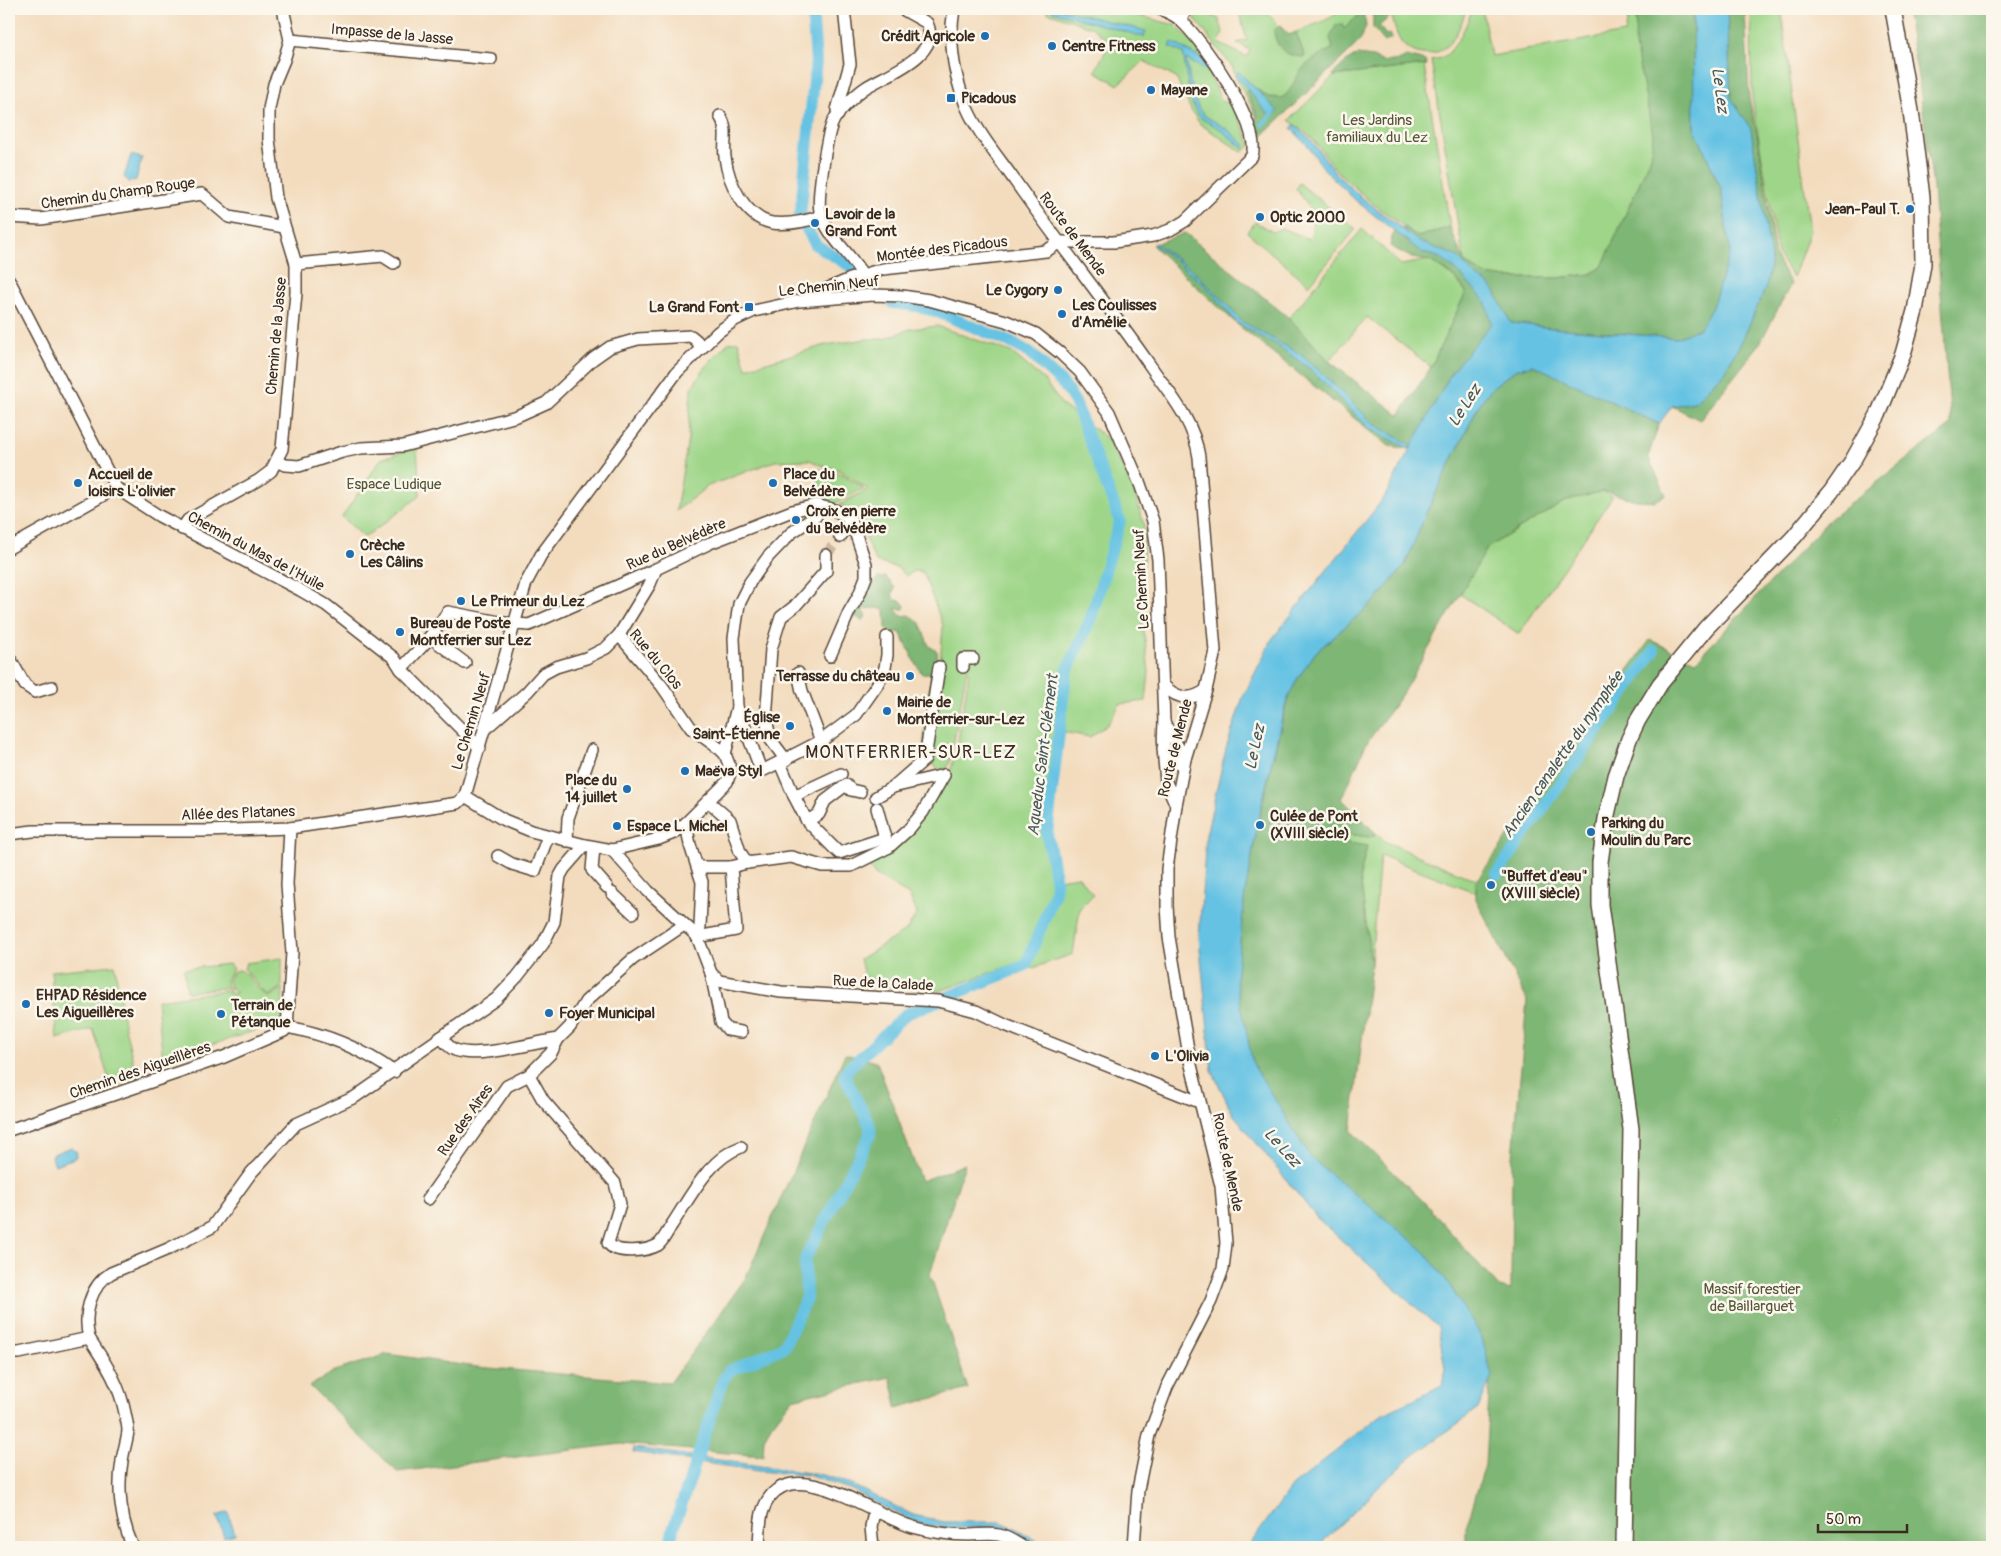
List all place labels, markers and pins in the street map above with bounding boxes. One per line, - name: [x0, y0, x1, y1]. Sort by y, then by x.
- place label: Crédit Agricole: [881, 27, 976, 46]
- marker: Crédit Agricole: [979, 30, 991, 42]
- place label: Centre Fitness: [1062, 37, 1156, 56]
- marker: Centre Fitness: [1046, 40, 1058, 52]
- place label: Mayane: [1161, 81, 1208, 100]
- marker: Mayane: [1145, 84, 1157, 96]
- place label: Picadous: [961, 89, 1016, 108]
- marker: Picadous: [945, 92, 957, 104]
- place label: Jean-Paul T.: [1825, 200, 1900, 219]
- marker: Jean-Paul T.: [1904, 203, 1916, 215]
- place label: Lavoir de la Grand Font: [825, 205, 897, 241]
- place label: Optic 2000: [1270, 208, 1345, 227]
- marker: Optic 2000: [1254, 211, 1266, 223]
- marker: Lavoir de la Grand Font: [809, 217, 821, 229]
- place label: Le Cygory: [986, 281, 1049, 300]
- marker: Le Cygory: [1052, 284, 1064, 296]
- place label: Les Coulisses d'Amélie: [1072, 296, 1157, 332]
- place label: La Grand Font: [649, 298, 740, 317]
- marker: La Grand Font: [743, 301, 755, 313]
- marker: Les Coulisses d'Amélie: [1056, 308, 1068, 320]
- place label: Accueil de loisirs L'olivier: [88, 465, 176, 501]
- place label: Place du Belvédère: [783, 465, 846, 501]
- marker: Accueil de loisirs L'olivier: [72, 477, 84, 489]
- marker: Place du Belvédère: [767, 477, 779, 489]
- place label: Croix en pierre du Belvédère: [806, 502, 896, 538]
- marker: Croix en pierre du Belvédère: [790, 514, 802, 526]
- place label: Crèche Les Câlins: [360, 536, 423, 572]
- marker: Crèche Les Câlins: [344, 548, 356, 560]
- place label: Le Primeur du Lez: [471, 592, 585, 611]
- marker: Le Primeur du Lez: [455, 595, 467, 607]
- place label: Bureau de Poste Montferrier sur Lez: [410, 614, 531, 650]
- marker: Bureau de Poste Montferrier sur Lez: [394, 626, 406, 638]
- place label: Terrasse du château: [775, 667, 900, 686]
- marker: Terrasse du château: [904, 670, 916, 682]
- place label: Mairie de Montferrier-sur-Lez: [897, 693, 1025, 729]
- marker: Mairie de Montferrier-sur-Lez: [881, 705, 893, 717]
- place label: Église Saint-Étienne: [692, 708, 781, 744]
- marker: Église Saint-Étienne: [784, 720, 796, 732]
- place label: Maëva Styl: [695, 762, 763, 781]
- marker: Maëva Styl: [679, 765, 691, 777]
- place label: Place du 14 juillet: [565, 771, 618, 807]
- marker: Place du 14 juillet: [621, 783, 633, 795]
- place label: Culée de Pont (XVIII siècle): [1270, 807, 1359, 843]
- place label: Parking du Moulin du Parc: [1601, 814, 1691, 850]
- place label: Espace L. Michel: [627, 817, 728, 836]
- marker: Culée de Pont (XVIII siècle): [1254, 819, 1266, 831]
- marker: Espace L. Michel: [611, 820, 623, 832]
- marker: Parking du Moulin du Parc: [1585, 826, 1597, 838]
- place label: "Buffet d'eau" (XVIII siècle): [1501, 867, 1588, 903]
- marker: "Buffet d'eau" (XVIII siècle): [1485, 879, 1497, 891]
- place label: EHPAD Résidence Les Aigueillères: [36, 986, 147, 1022]
- place label: Terrain de Pétanque: [230, 996, 293, 1032]
- marker: EHPAD Résidence Les Aigueillères: [20, 998, 32, 1010]
- place label: Foyer Municipal: [559, 1004, 655, 1023]
- marker: Foyer Municipal: [543, 1007, 555, 1019]
- marker: Terrain de Pétanque: [215, 1008, 227, 1020]
- place label: L'Olivia: [1165, 1047, 1209, 1066]
- marker: L'Olivia: [1149, 1050, 1161, 1062]

